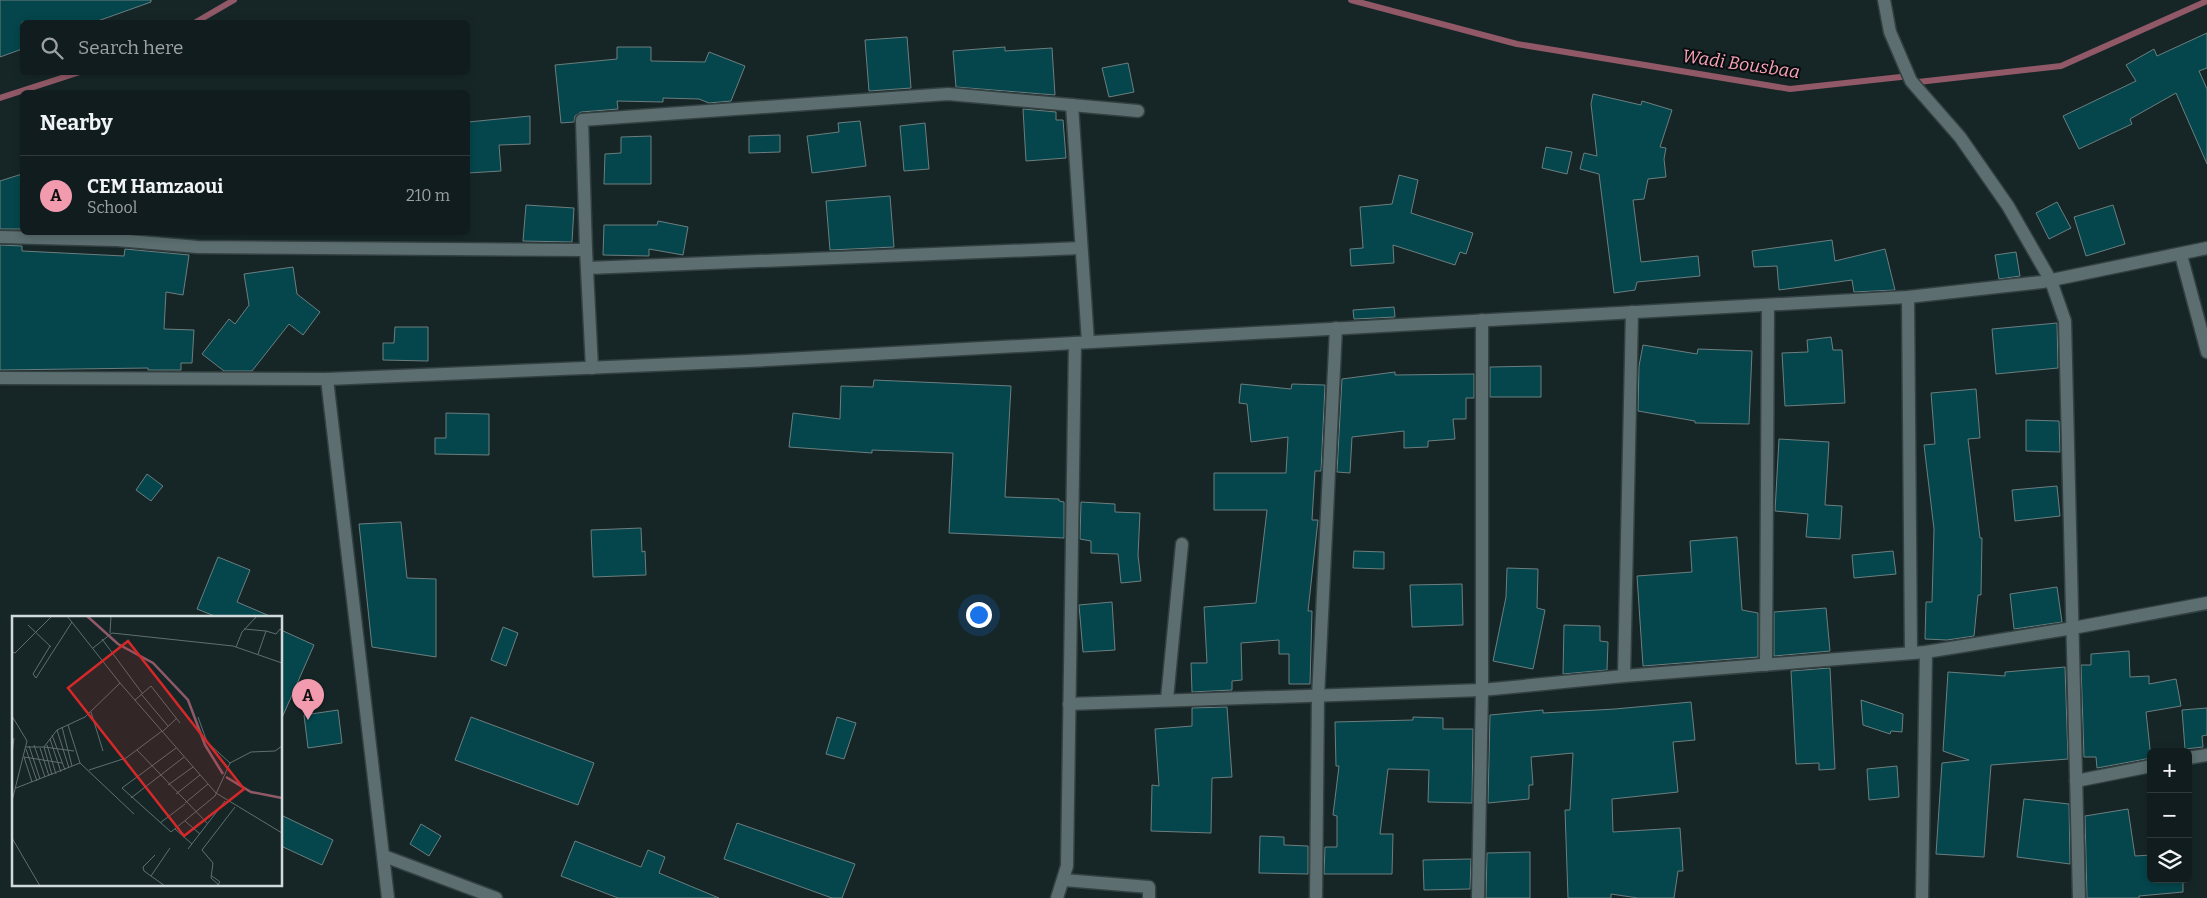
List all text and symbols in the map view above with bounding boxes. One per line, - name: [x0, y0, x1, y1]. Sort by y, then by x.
- search box: [20, 20, 470, 75]
- icon: search: [38, 34, 66, 62]
- text: Search here: [78, 36, 183, 59]
- water label: Wadi Bousbaa: [1681, 45, 1801, 83]
- text: Nearby: [40, 110, 113, 136]
- text: CEM Hamzaoui: [87, 175, 223, 198]
- text: A: [50, 186, 62, 205]
- text: 210 m: [406, 186, 450, 205]
- text: School: [87, 198, 137, 217]
- your location: [966, 602, 992, 628]
- inset map: [12, 616, 282, 886]
- pin: A: [292, 679, 324, 720]
- map controls: [2147, 748, 2192, 883]
- button: +: [2147, 748, 2192, 793]
- button: −: [2147, 793, 2192, 838]
- button: layers: [2147, 838, 2192, 883]

